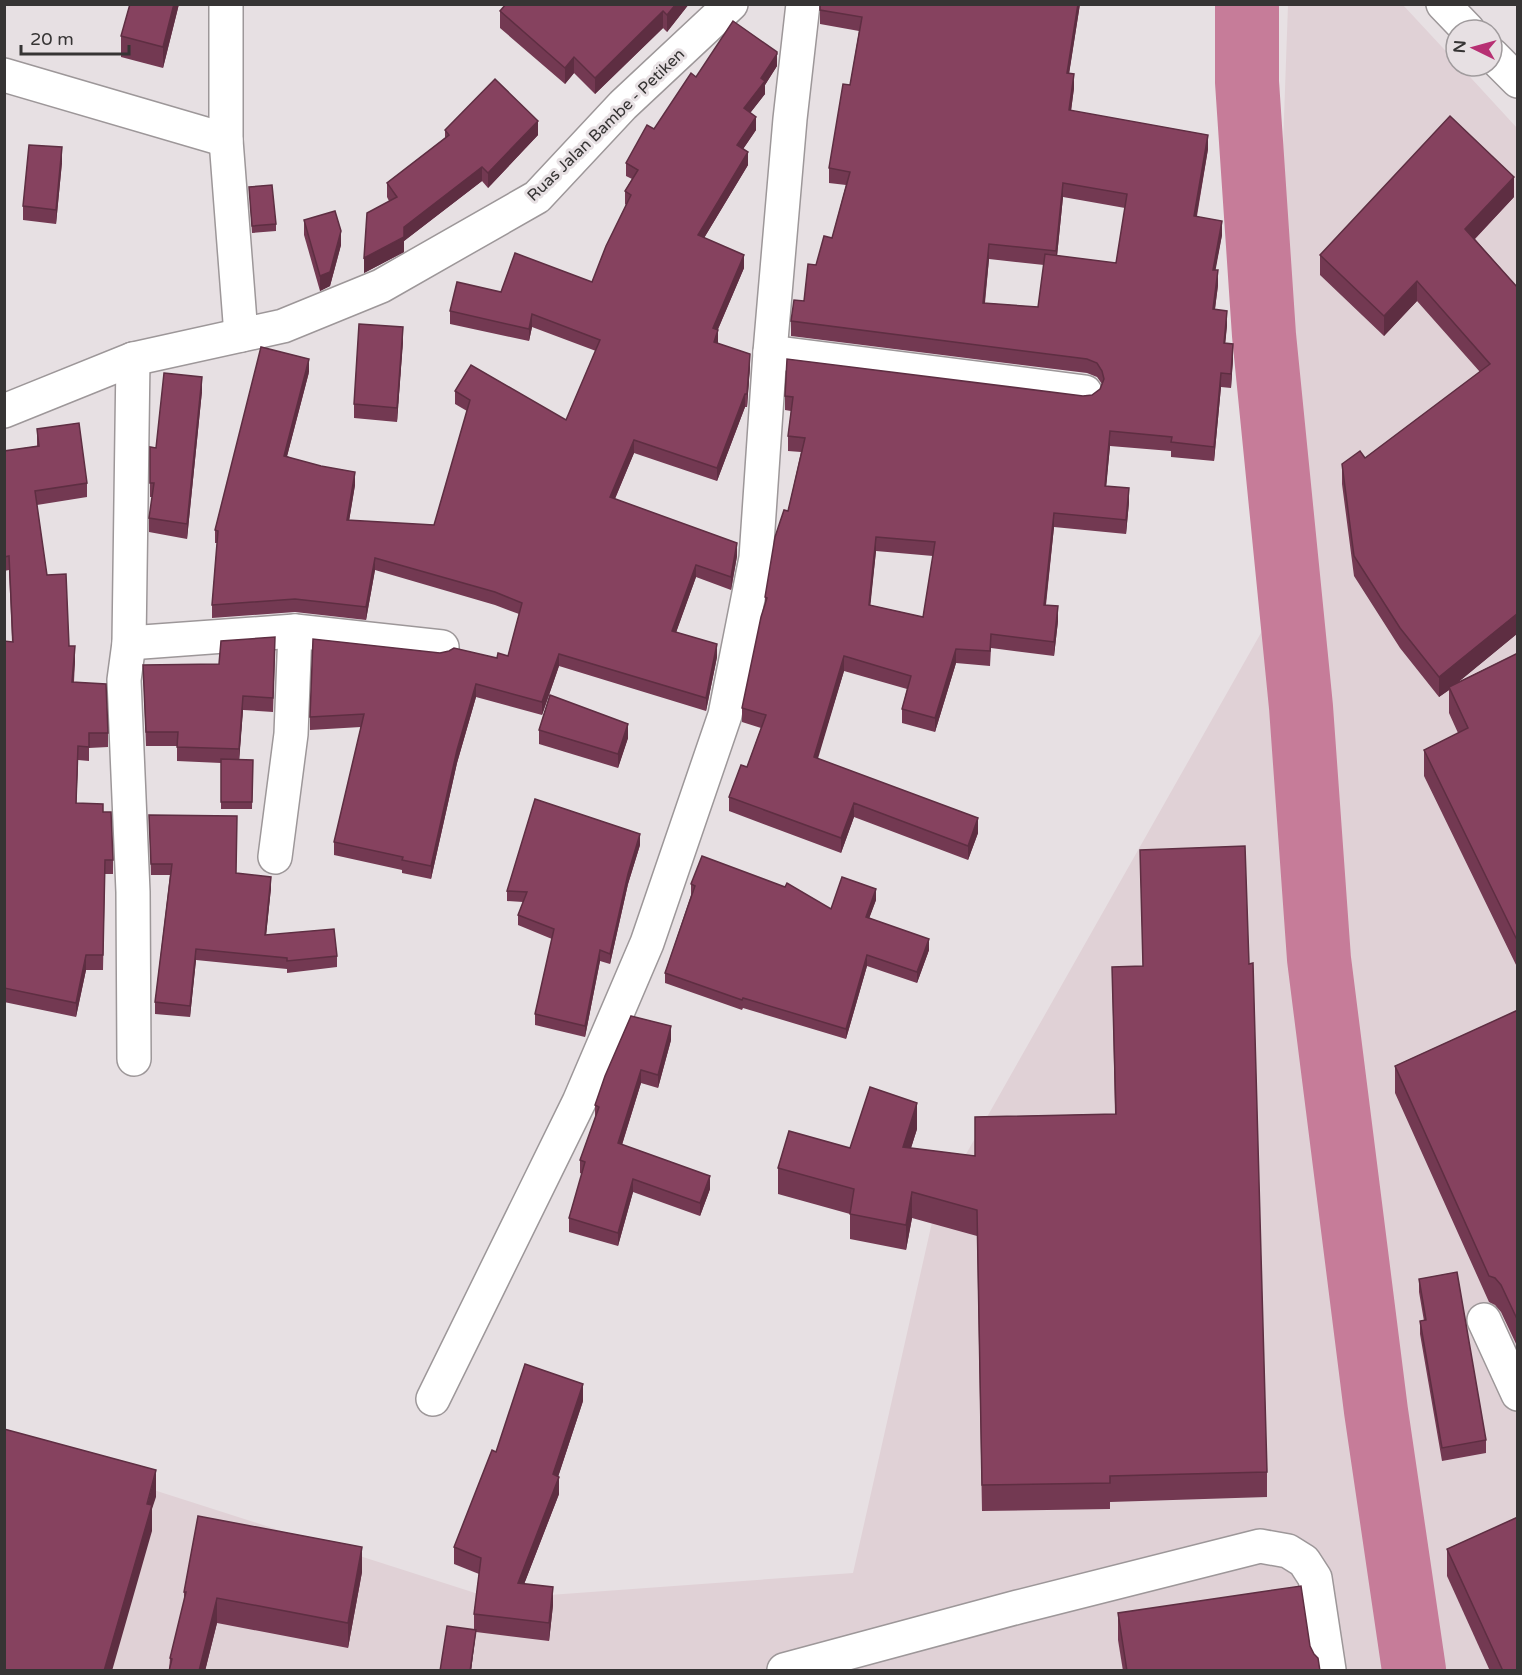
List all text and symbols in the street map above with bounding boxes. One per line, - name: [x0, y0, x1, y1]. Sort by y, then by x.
- scale bar: [21, 18, 129, 56]
- north arrow: [1444, 18, 1504, 78]
- text: 20 m: [30, 28, 74, 50]
- text: N: [1450, 40, 1471, 54]
- street label: Ruas Jalan Bambe - Petiken: [523, 44, 689, 206]

